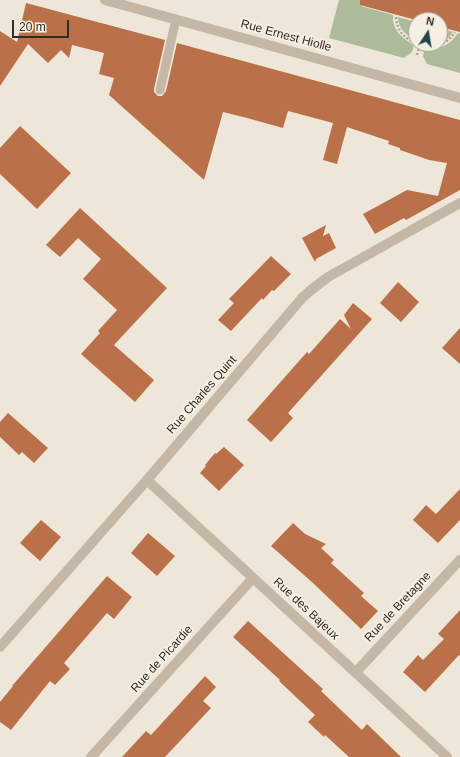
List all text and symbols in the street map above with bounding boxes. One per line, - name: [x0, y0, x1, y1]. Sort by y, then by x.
- scale bar: [14, 12, 71, 38]
- north arrow: [408, 12, 448, 52]
- text: N: [425, 15, 435, 28]
- street label: Rue Ernest Hiolle: [239, 17, 333, 55]
- text: 20 m: [19, 20, 46, 34]
- street label: Rue Charles Quint: [164, 353, 240, 437]
- street label: Rue de Bretagne: [362, 569, 434, 645]
- street label: Rue des Bajeux: [270, 575, 342, 643]
- street label: Rue de Picardie: [128, 622, 196, 696]

